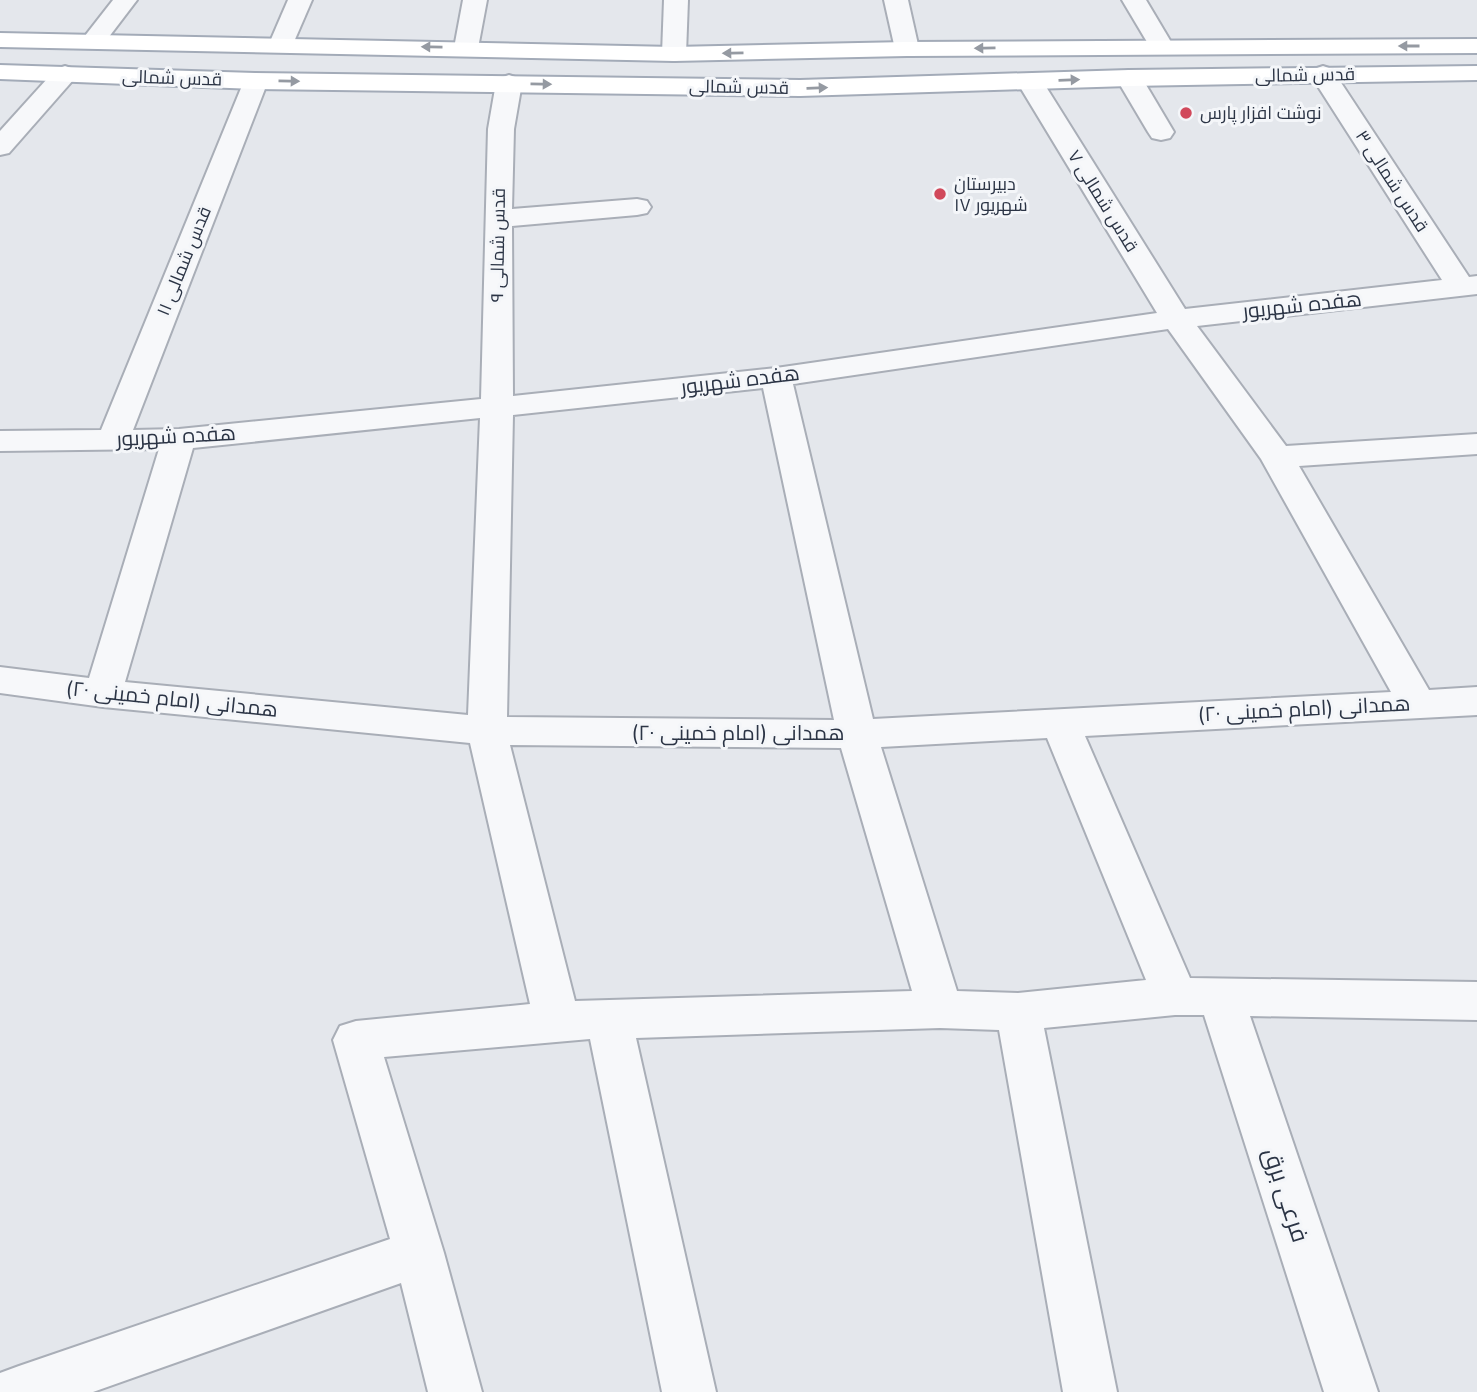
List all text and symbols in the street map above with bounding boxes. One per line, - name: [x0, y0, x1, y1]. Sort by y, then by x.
- one-way arrow: [1398, 40, 1420, 52]
- one-way arrow: [421, 42, 443, 53]
- one-way arrow: [974, 43, 996, 54]
- one-way arrow: [722, 47, 744, 59]
- street label: قدس شمالی: [1255, 62, 1355, 88]
- street label: قدس شمالی: [122, 64, 222, 92]
- street label: قدس شمالی: [689, 74, 789, 100]
- one-way arrow: [278, 75, 300, 87]
- one-way arrow: [1058, 75, 1080, 86]
- one-way arrow: [530, 78, 552, 90]
- one-way arrow: [806, 82, 828, 93]
- place label: نوشت افزار پارس: [1200, 101, 1321, 125]
- marker: نوشت افزار پارس: [1178, 105, 1194, 121]
- street label: ۳ قدس شمالی: [1350, 125, 1434, 237]
- street label: ۷ قدس شمالی: [1062, 145, 1144, 257]
- place label: دبیرستان ۱۷ شهریور: [954, 172, 1028, 217]
- marker: دبیرستان ۱۷ شهریور: [932, 186, 948, 202]
- street label: قدس شمالی ۹: [485, 188, 511, 302]
- street label: قدس شمالی ۱۱: [151, 203, 217, 319]
- street label: هفده شهریور: [1240, 285, 1363, 325]
- street label: هفده شهریور: [678, 359, 801, 401]
- street label: هفده شهریور: [114, 419, 237, 453]
- street label: همدانی (امام خمینی ۲۰): [65, 674, 279, 724]
- street label: همدانی (امام خمینی ۲۰): [1197, 689, 1411, 729]
- street label: همدانی (امام خمینی ۲۰): [631, 719, 845, 747]
- street label: فرعی برق: [1256, 1144, 1316, 1246]

